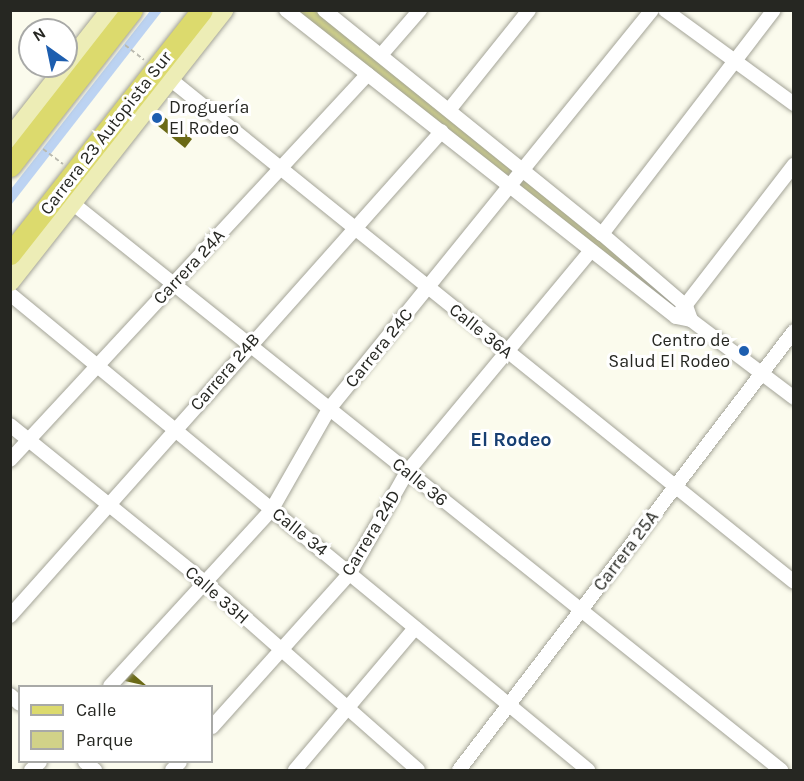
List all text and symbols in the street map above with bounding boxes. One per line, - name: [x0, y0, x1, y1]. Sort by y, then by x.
- north arrow: [18, 18, 78, 78]
- text: N: [29, 23, 49, 45]
- street label: Carrera 23 Autopista Sur: [35, 47, 177, 219]
- place label: Droguería El Rodeo: [169, 97, 249, 140]
- marker: Droguería El Rodeo: [150, 111, 164, 125]
- street label: Carrera 24A: [149, 225, 229, 309]
- street label: Calle 36A: [445, 299, 517, 363]
- street label: Carrera 24C: [341, 304, 417, 392]
- street label: Carrera 24B: [186, 329, 264, 415]
- place label: Centro de Salud El Rodeo: [608, 330, 730, 372]
- marker: Centro de Salud El Rodeo: [735, 342, 753, 360]
- district label: El Rodeo: [470, 427, 552, 451]
- street label: Calle 36: [388, 453, 452, 511]
- street label: Carrera 24D: [337, 486, 405, 580]
- street label: Calle 34: [268, 503, 332, 561]
- street label: Carrera 25A: [589, 507, 663, 595]
- street label: Calle 33H: [181, 561, 253, 629]
- legend: [18, 685, 213, 763]
- text: Calle: [76, 699, 116, 721]
- text: Parque: [76, 729, 133, 751]

